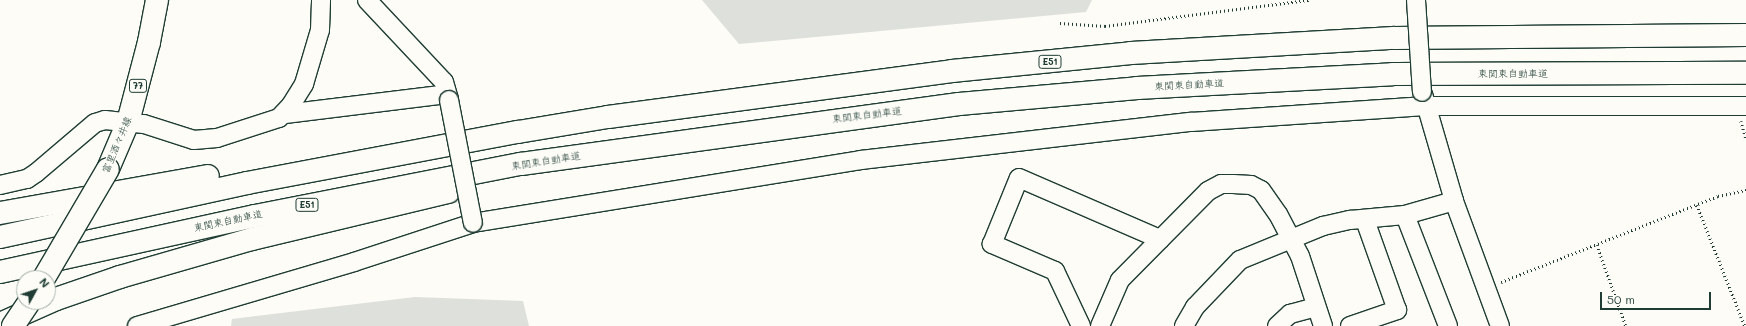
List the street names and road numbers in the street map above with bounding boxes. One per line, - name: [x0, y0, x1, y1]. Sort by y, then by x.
- road number: E51: [1038, 55, 1062, 69]
- street label: 東関東自動車道: [1478, 68, 1548, 80]
- street label: 東関東自動車道: [1154, 77, 1224, 93]
- road number: 77: [128, 79, 148, 93]
- street label: 東関東自動車道: [832, 105, 902, 125]
- street label: 富里酒々井線: [100, 115, 134, 175]
- street label: 東関東自動車道: [510, 150, 582, 172]
- road number: E51: [295, 198, 319, 212]
- street label: 東関東自動車道: [193, 208, 263, 234]

